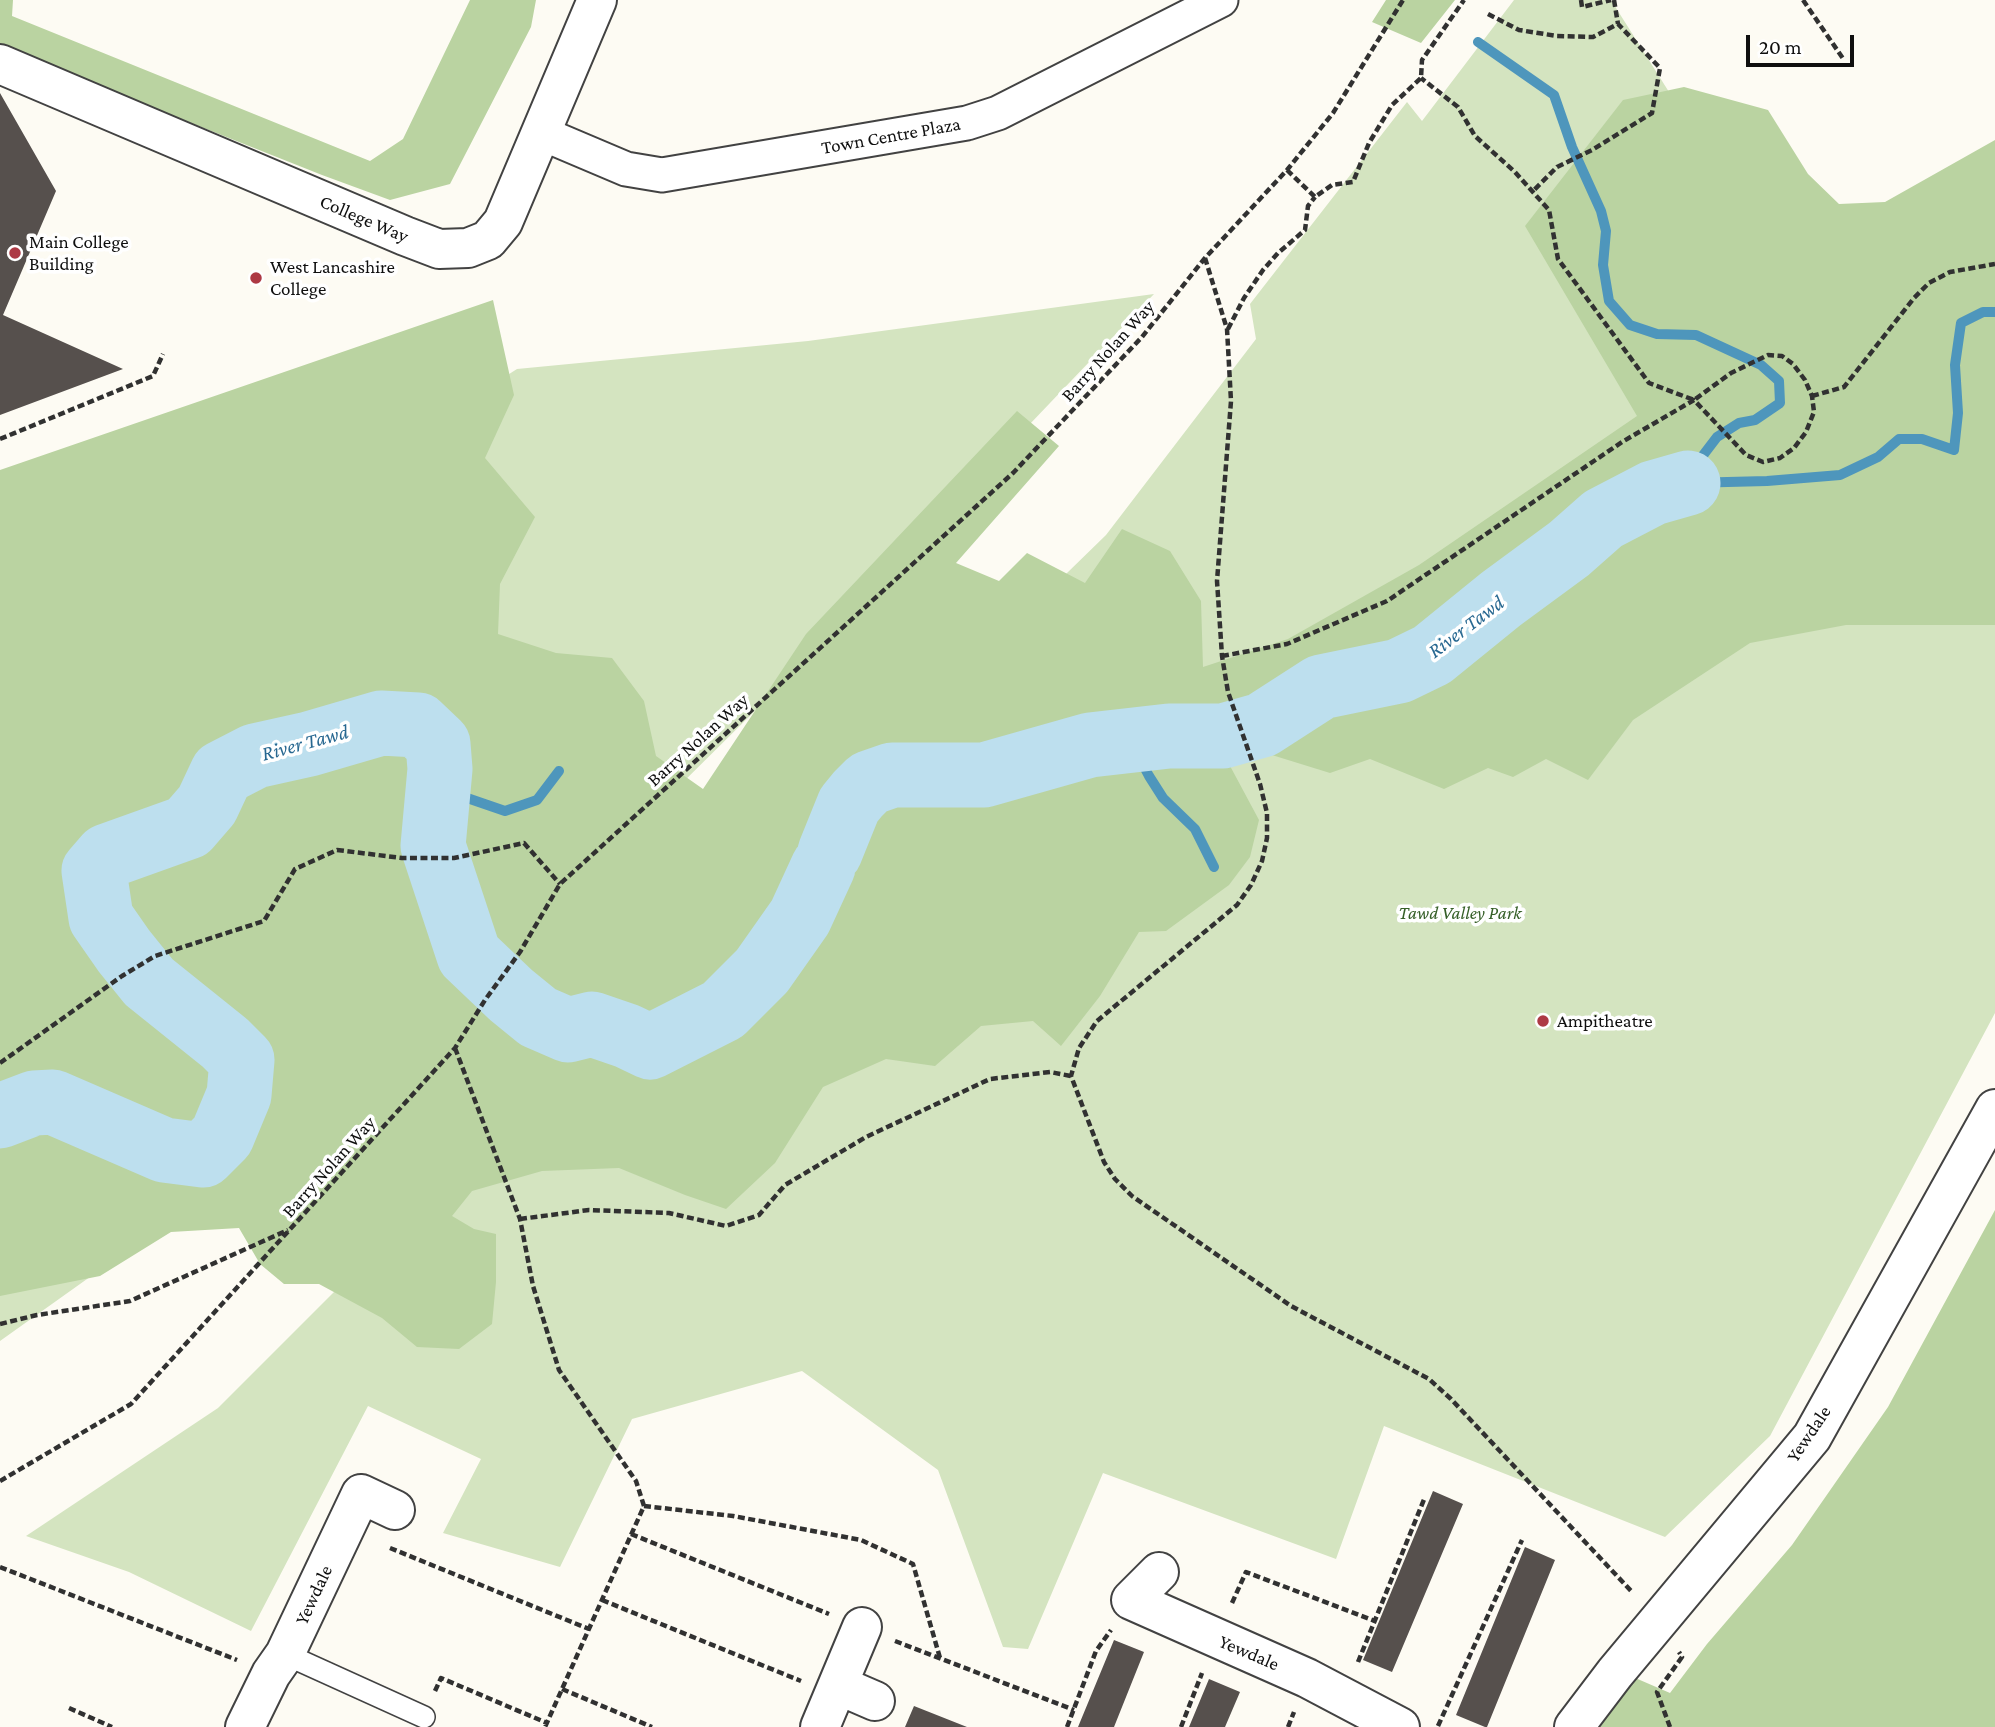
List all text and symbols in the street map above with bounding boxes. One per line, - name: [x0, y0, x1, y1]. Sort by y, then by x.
- scale bar: [1750, 21, 1858, 65]
- text: 20 m: [1759, 35, 1802, 59]
- street label: Town Centre Plaza: [820, 113, 962, 159]
- street label: College Way: [316, 190, 412, 248]
- place label: Main College Building: [29, 231, 129, 275]
- marker: Main College Building: [7, 245, 23, 261]
- place label: West Lancashire College: [270, 256, 395, 300]
- marker: West Lancashire College: [248, 270, 264, 286]
- street label: Barry Nolan Way: [1057, 296, 1159, 406]
- water label: River Tawd: [1423, 590, 1509, 664]
- street label: Barry Nolan Way: [643, 689, 753, 791]
- water label: River Tawd: [259, 719, 351, 767]
- park label: Tawd Valley Park: [1399, 902, 1521, 924]
- place label: Ampitheatre: [1557, 1010, 1653, 1032]
- marker: Ampitheatre: [1535, 1013, 1551, 1029]
- street label: Barry Nolan Way: [278, 1112, 380, 1222]
- street label: Yewdale: [1782, 1402, 1836, 1466]
- street label: Yewdale: [290, 1562, 338, 1628]
- street label: Yewdale: [1216, 1630, 1282, 1676]

